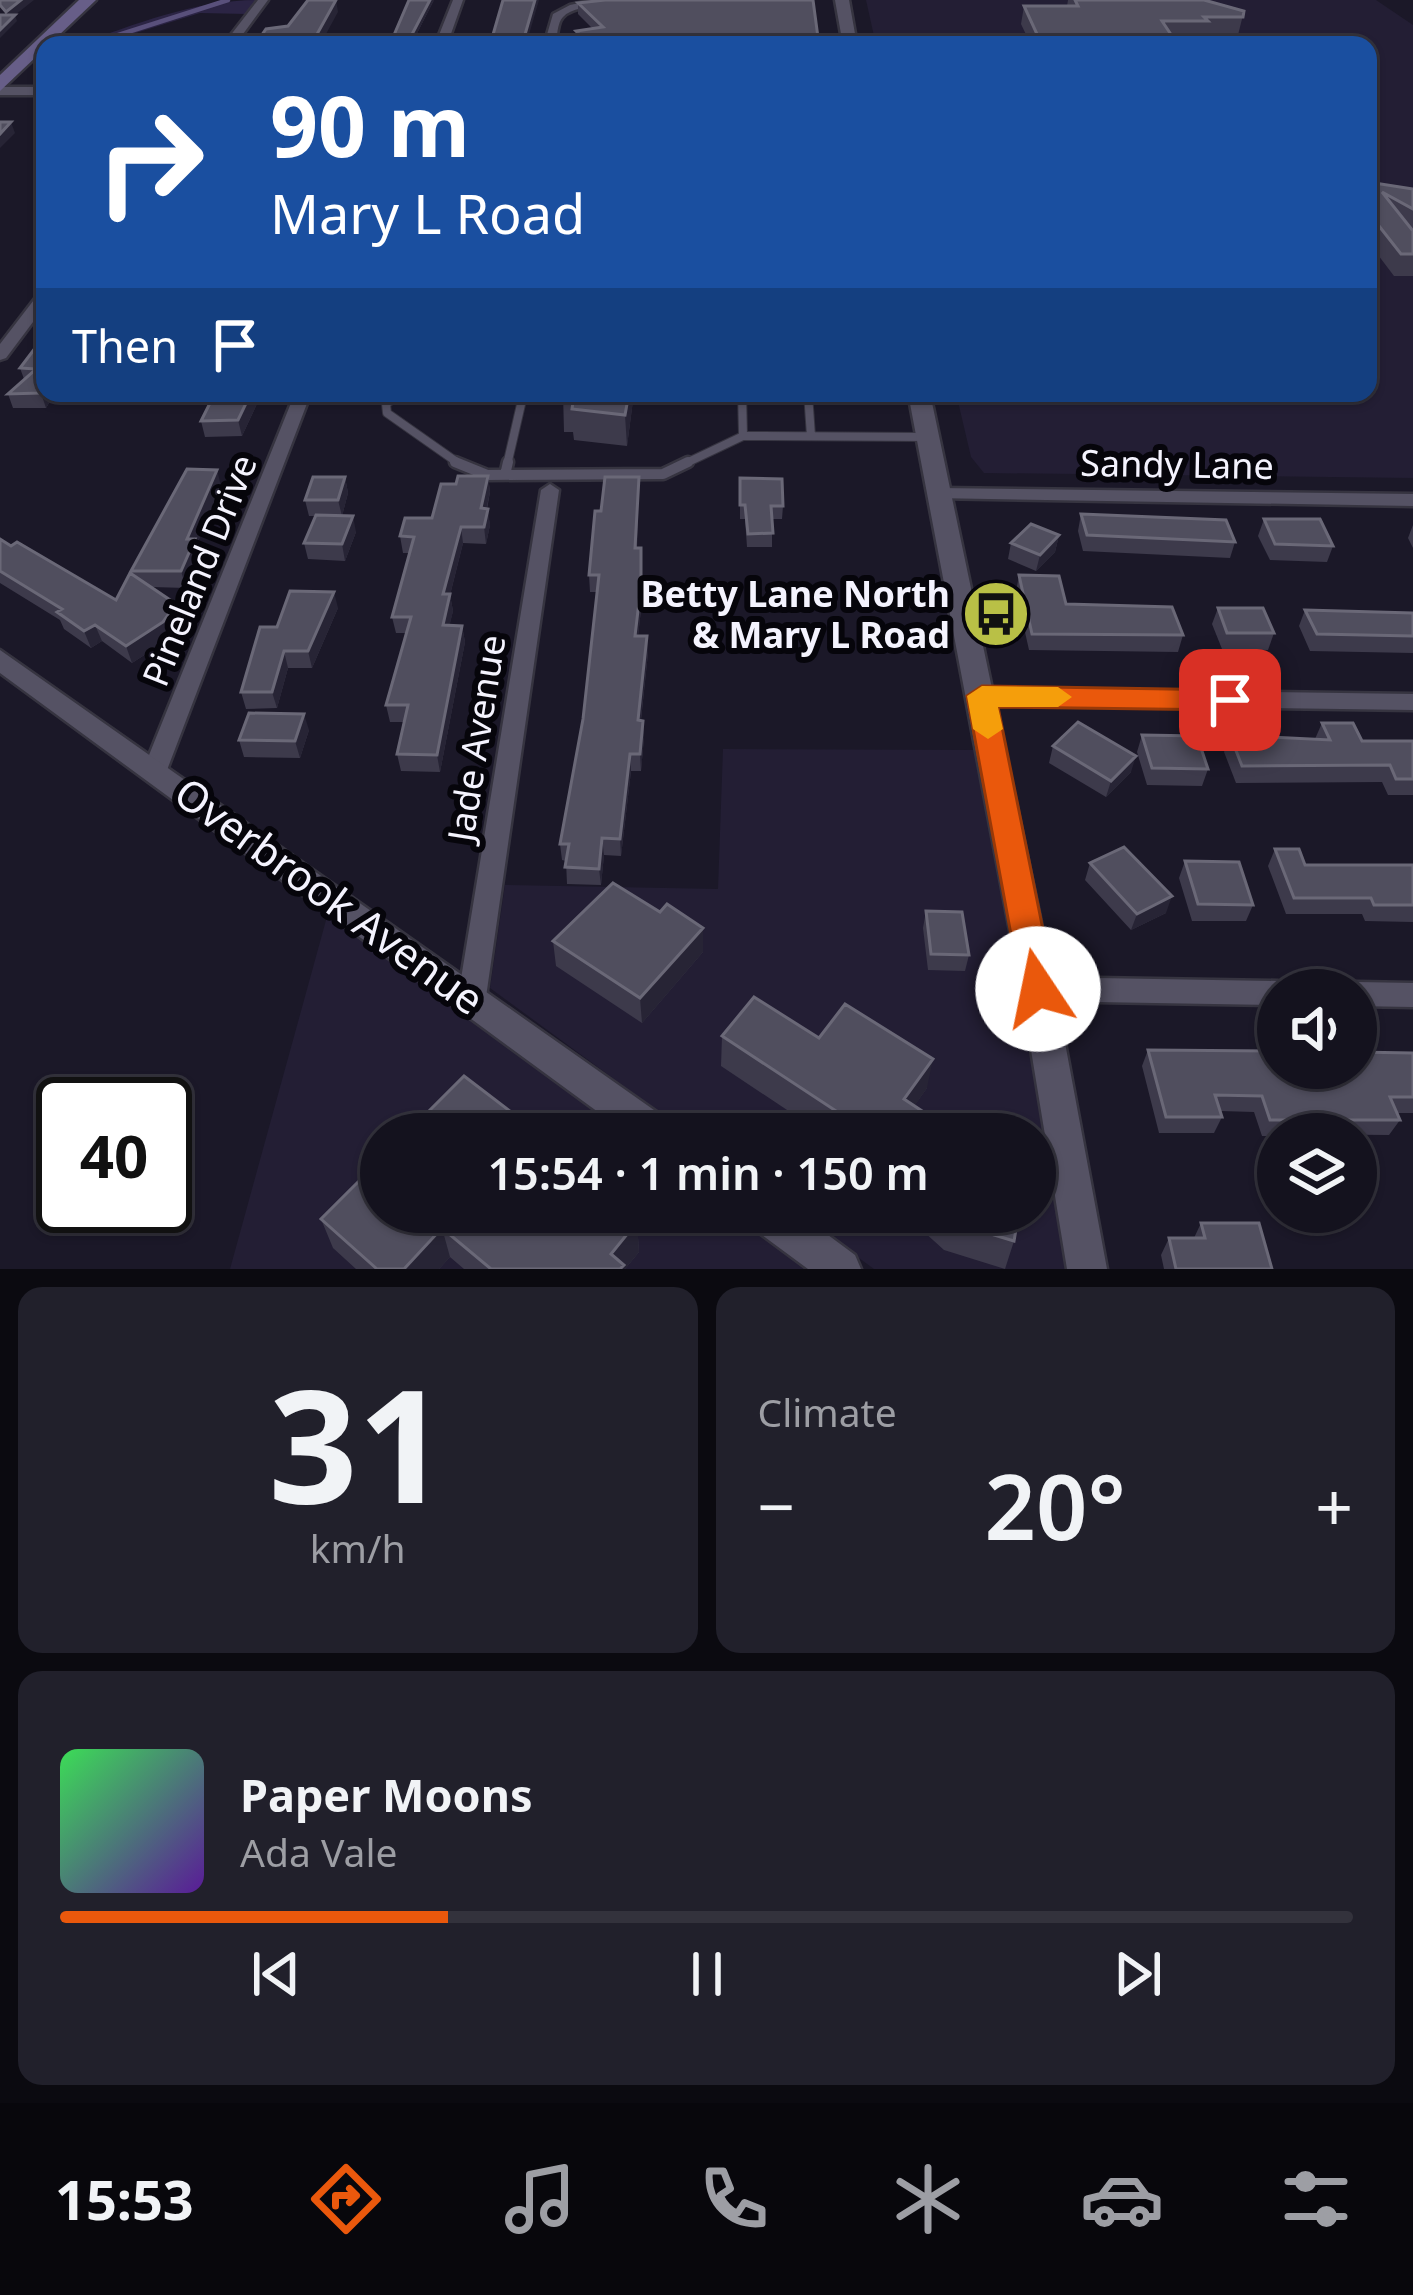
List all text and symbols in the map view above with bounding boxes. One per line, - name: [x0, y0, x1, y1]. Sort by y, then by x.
- text: 90 m: [270, 67, 470, 182]
- icon: right: [72, 84, 228, 240]
- text: Mary L Road: [270, 176, 585, 250]
- icon: arrive: [202, 312, 268, 378]
- text: Then: [72, 315, 178, 376]
- street label: Sandy Lane: [1080, 438, 1274, 490]
- street label: Pineland Drive: [130, 447, 268, 693]
- place label: Betty Lane North & Mary L Road: [641, 569, 950, 659]
- bus stop icon: Betty Lane North & Mary L Road: [961, 579, 1031, 649]
- street label: Jade Avenue: [435, 631, 516, 848]
- pin: [1179, 649, 1281, 751]
- icon: arrive: [1197, 667, 1263, 733]
- street label: Overbrook Avenue: [164, 763, 496, 1027]
- position arrow: [975, 926, 1101, 1052]
- map controls: [1257, 969, 1377, 1233]
- button: sound: [1257, 969, 1377, 1089]
- speed limit sign: 40: [36, 1077, 192, 1233]
- button: layers: [1257, 1113, 1377, 1233]
- text: 15:54 · 1 min · 150 m: [487, 1142, 929, 1203]
- text: 31: [269, 1336, 447, 1549]
- text: Climate: [758, 1385, 897, 1438]
- text: 20°: [985, 1444, 1126, 1566]
- text: −: [758, 1460, 795, 1550]
- text: +: [1315, 1460, 1353, 1550]
- text: km/h: [310, 1521, 406, 1574]
- text: Paper Moons: [240, 1764, 533, 1825]
- text: Ada Vale: [240, 1825, 397, 1878]
- icon: previous: [243, 1941, 309, 2007]
- icon: pause: [674, 1941, 740, 2007]
- icon: next: [1105, 1941, 1171, 2007]
- icon: directions: [304, 2157, 388, 2241]
- icon: music: [498, 2157, 582, 2241]
- icon: phone: [692, 2157, 776, 2241]
- icon: climate: [886, 2157, 970, 2241]
- icon: car: [1080, 2157, 1164, 2241]
- icon: filters: [1274, 2157, 1358, 2241]
- text: 15:53: [55, 2162, 194, 2236]

